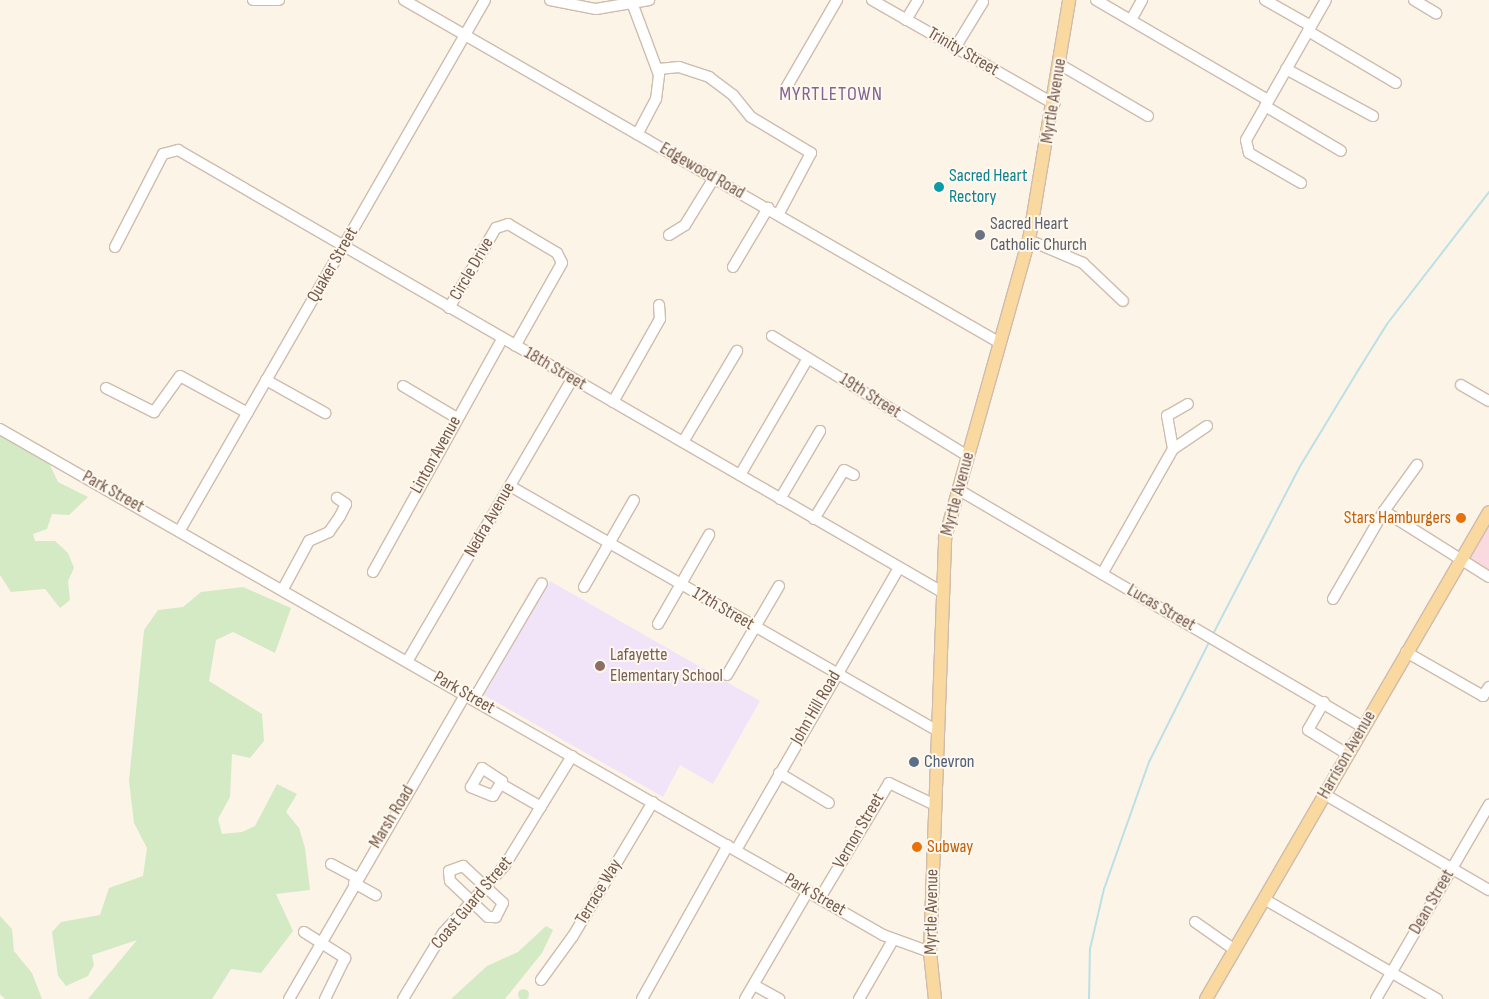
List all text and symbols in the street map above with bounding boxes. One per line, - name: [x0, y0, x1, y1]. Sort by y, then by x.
- street label: Trinity Street: [923, 23, 1003, 81]
- street label: Myrtle Avenue: [1037, 57, 1071, 145]
- district label: MYRTLETOWN: [778, 82, 884, 106]
- street label: Edgewood Road: [656, 138, 748, 204]
- place label: Sacred Heart Rectory: [949, 166, 1027, 208]
- marker: Sacred Heart Rectory: [933, 181, 945, 193]
- place label: Sacred Heart Catholic Church: [990, 214, 1087, 256]
- street label: Quaker Street: [303, 224, 363, 306]
- marker: Sacred Heart Catholic Church: [974, 229, 986, 241]
- street label: Circle Drive: [445, 234, 499, 304]
- street label: 18th Street: [520, 343, 590, 395]
- street label: 19th Street: [835, 369, 905, 423]
- street label: Linton Avenue: [406, 412, 466, 498]
- street label: Myrtle Avenue: [936, 450, 980, 538]
- street label: Park Street: [78, 466, 148, 518]
- street label: Nedra Avenue: [460, 479, 520, 561]
- place label: Stars Hamburgers: [1344, 507, 1451, 529]
- marker: Stars Hamburgers: [1455, 512, 1467, 524]
- street label: Lucas Street: [1123, 580, 1199, 636]
- street label: 17th Street: [688, 583, 758, 635]
- place label: Lafayette Elementary School: [610, 645, 723, 688]
- marker: Lafayette Elementary School: [594, 660, 606, 672]
- street label: Park Street: [430, 667, 498, 719]
- street label: John Hill Road: [786, 667, 846, 749]
- street label: Harrison Avenue: [1313, 707, 1381, 803]
- place label: Chevron: [924, 751, 975, 773]
- marker: Chevron: [908, 756, 920, 768]
- street label: Marsh Road: [365, 782, 419, 852]
- street label: Vernon Street: [829, 789, 889, 873]
- place label: Subway: [927, 836, 973, 858]
- marker: Subway: [911, 841, 923, 853]
- street label: Coast Guard Street: [427, 852, 517, 954]
- street label: Terrace Way: [571, 855, 627, 929]
- street label: Dean Street: [1405, 866, 1459, 938]
- street label: Park Street: [781, 869, 849, 921]
- street label: Myrtle Avenue: [920, 869, 944, 955]

